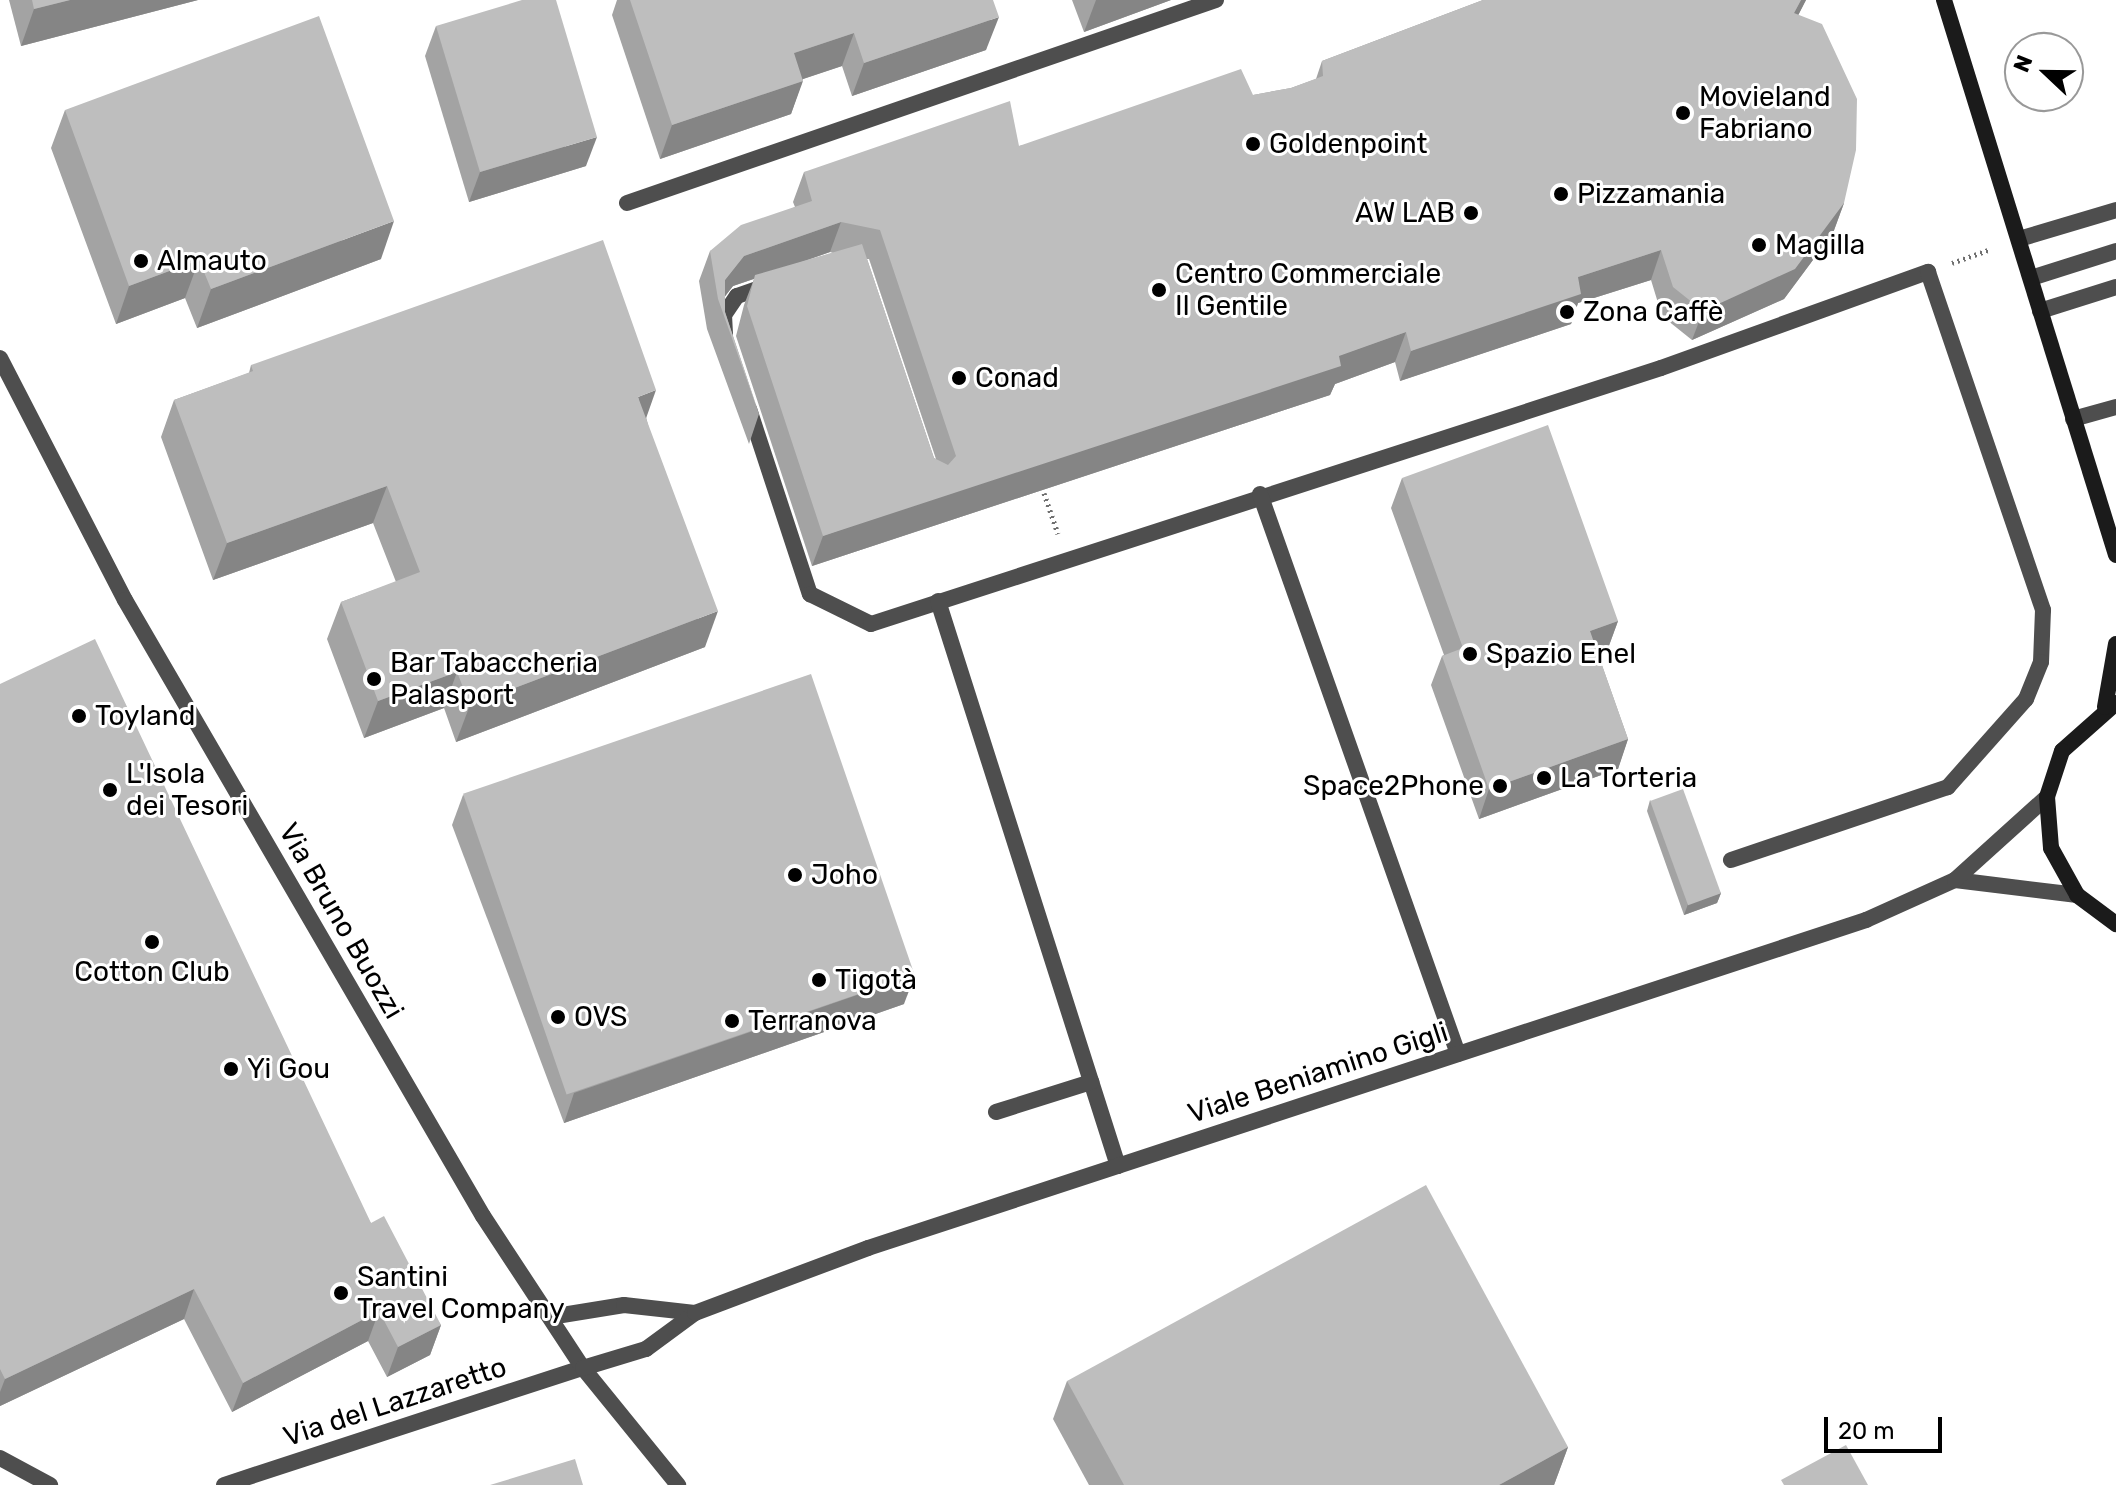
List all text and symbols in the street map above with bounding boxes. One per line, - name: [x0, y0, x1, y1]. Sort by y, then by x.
- north arrow: [2004, 32, 2084, 112]
- text: N: [2008, 51, 2039, 76]
- place label: Movieland Fabriano: [1699, 80, 1831, 146]
- marker: Movieland Fabriano: [1674, 104, 1692, 122]
- place label: Goldenpoint: [1269, 127, 1428, 161]
- marker: Goldenpoint: [1244, 135, 1262, 153]
- place label: Pizzamania: [1577, 177, 1725, 211]
- marker: Pizzamania: [1552, 185, 1570, 203]
- place label: AW LAB: [1354, 196, 1455, 230]
- marker: AW LAB: [1462, 204, 1480, 222]
- place label: Magilla: [1775, 228, 1865, 262]
- marker: Magilla: [1750, 236, 1768, 254]
- place label: Almauto: [157, 244, 267, 278]
- marker: Almauto: [132, 252, 150, 270]
- place label: Centro Commerciale Il Gentile: [1175, 257, 1441, 323]
- marker: Centro Commerciale Il Gentile: [1150, 281, 1168, 299]
- place label: Zona Caffè: [1583, 295, 1723, 329]
- marker: Zona Caffè: [1558, 303, 1576, 321]
- place label: Conad: [975, 361, 1059, 395]
- marker: Conad: [950, 369, 968, 387]
- place label: Spazio Enel: [1486, 637, 1636, 671]
- marker: Spazio Enel: [1461, 645, 1479, 663]
- place label: Bar Tabaccheria Palasport: [390, 646, 599, 712]
- marker: Bar Tabaccheria Palasport: [365, 670, 383, 688]
- place label: Toyland: [95, 699, 195, 733]
- marker: Toyland: [70, 707, 88, 725]
- place label: L'Isola dei Tesori: [126, 757, 249, 823]
- place label: La Torteria: [1560, 761, 1698, 795]
- place label: Space2Phone: [1303, 769, 1484, 803]
- marker: La Torteria: [1535, 769, 1553, 787]
- marker: Space2Phone: [1491, 777, 1509, 795]
- marker: L'Isola dei Tesori: [101, 781, 119, 799]
- street label: Via Bruno Buozzi: [271, 817, 411, 1025]
- place label: Joho: [811, 858, 878, 892]
- marker: Joho: [786, 866, 804, 884]
- marker: Cotton Club: [143, 933, 161, 951]
- place label: Cotton Club: [74, 955, 230, 989]
- place label: Tigotà: [835, 963, 917, 997]
- marker: Tigotà: [810, 971, 828, 989]
- place label: OVS: [574, 1000, 628, 1034]
- place label: Terranova: [748, 1004, 877, 1038]
- marker: OVS: [549, 1008, 567, 1026]
- marker: Terranova: [723, 1012, 741, 1030]
- street label: Viale Beniamino Gigli: [1184, 1015, 1452, 1131]
- place label: Yi Gou: [247, 1052, 330, 1086]
- marker: Yi Gou: [222, 1060, 240, 1078]
- place label: Santini Travel Company: [357, 1260, 565, 1326]
- marker: Santini Travel Company: [332, 1284, 350, 1302]
- street label: Via del Lazzaretto: [279, 1350, 511, 1454]
- scale bar: [1828, 1401, 1946, 1451]
- text: 20 m: [1838, 1417, 1895, 1445]

